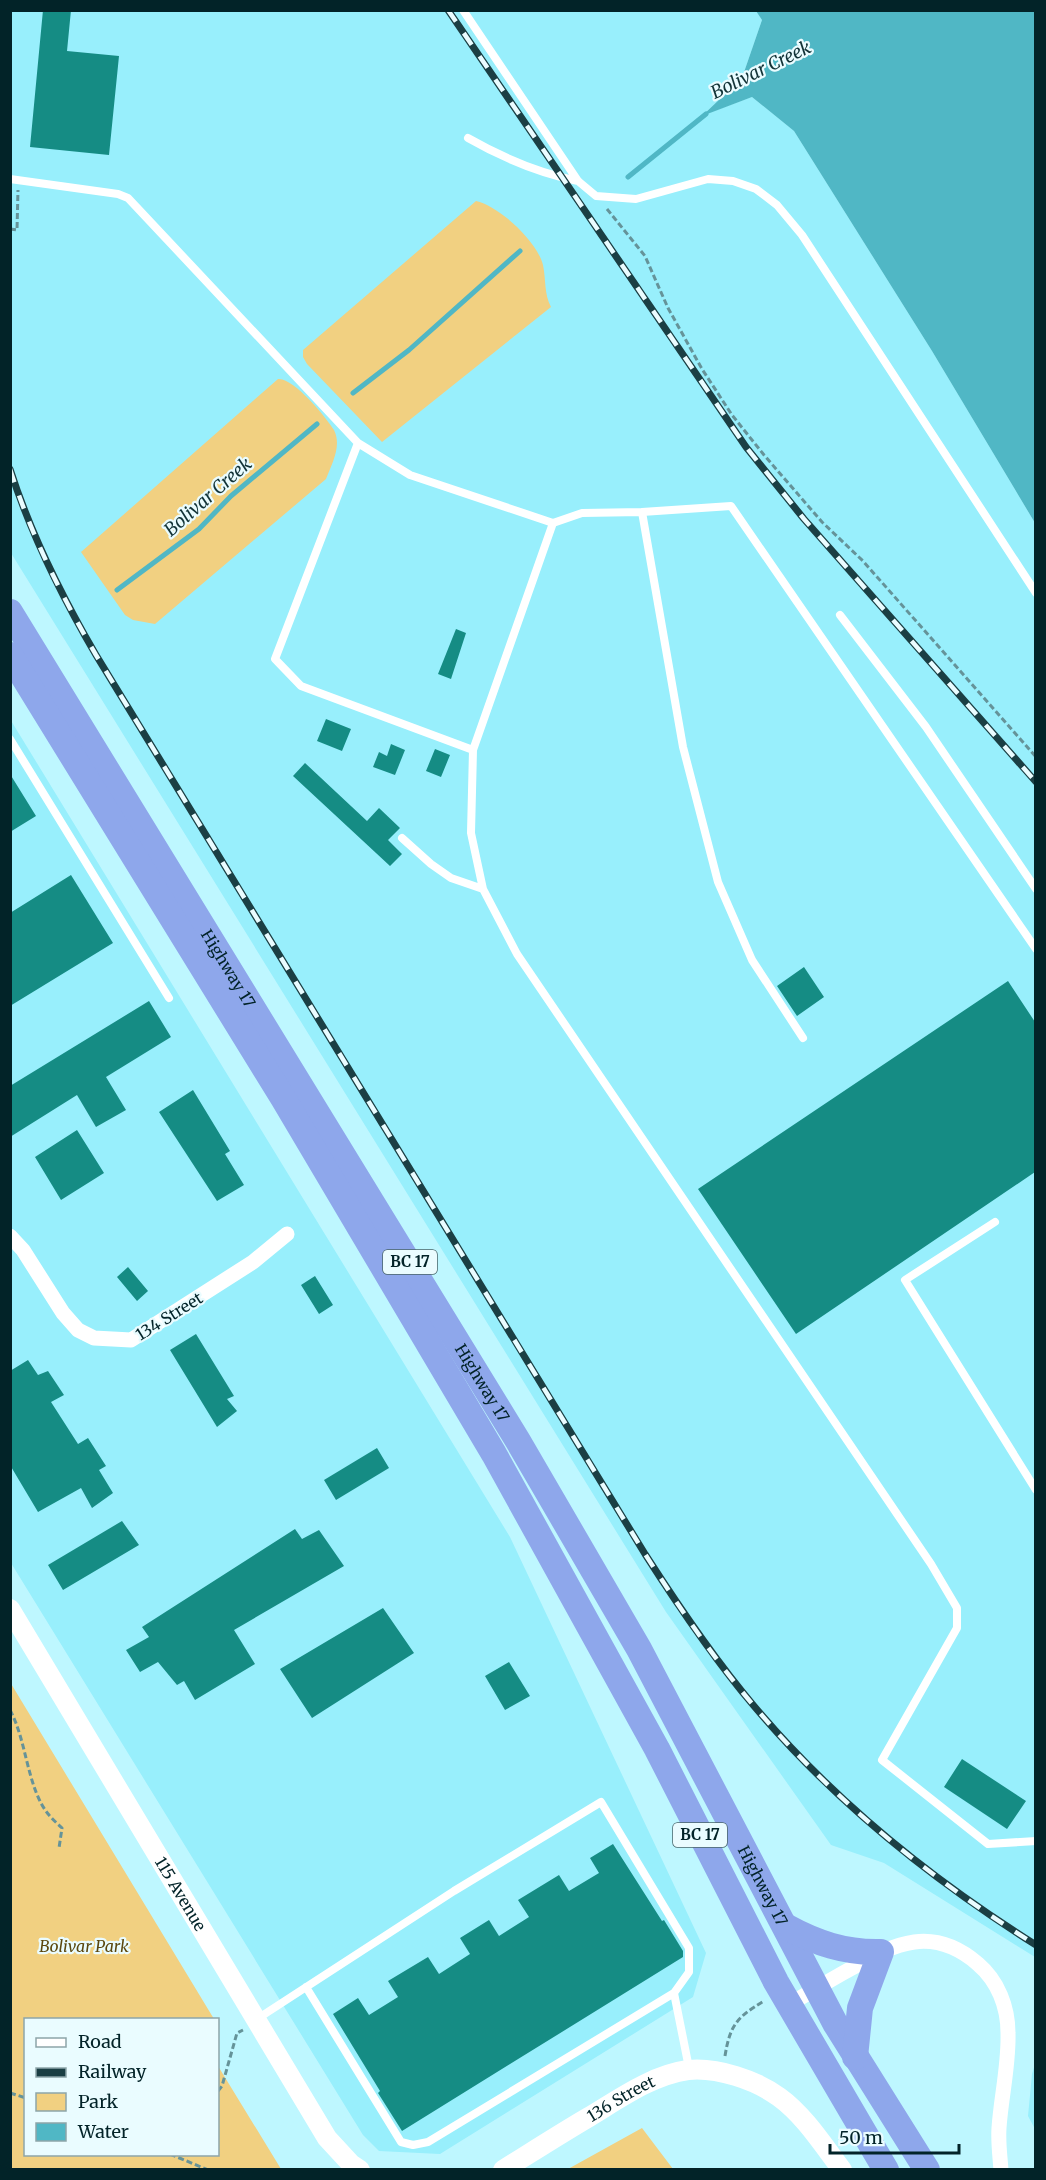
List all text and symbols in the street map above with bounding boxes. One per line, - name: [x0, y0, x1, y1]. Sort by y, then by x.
- water label: Bolivar Creek: [707, 35, 815, 104]
- water label: Bolivar Creek: [159, 452, 256, 541]
- street label: Highway 17: [197, 926, 260, 1011]
- road number: BC 17: [383, 1250, 437, 1274]
- street label: 134 Street: [132, 1287, 207, 1344]
- street label: Highway 17: [451, 1340, 514, 1425]
- road number: BC 17: [673, 1823, 727, 1847]
- street label: Highway 17: [734, 1842, 792, 1929]
- street label: 115 Avenue: [151, 1853, 211, 1934]
- park label: Bolivar Park: [39, 1936, 129, 1956]
- legend: [24, 2018, 219, 2156]
- text: Road: [78, 2030, 122, 2053]
- text: Railway: [78, 2060, 147, 2083]
- street label: 136 Street: [583, 2071, 658, 2126]
- text: Park: [78, 2090, 119, 2113]
- scale bar: [830, 2117, 959, 2155]
- text: Water: [77, 2120, 129, 2143]
- text: 50 m: [839, 2126, 883, 2149]

